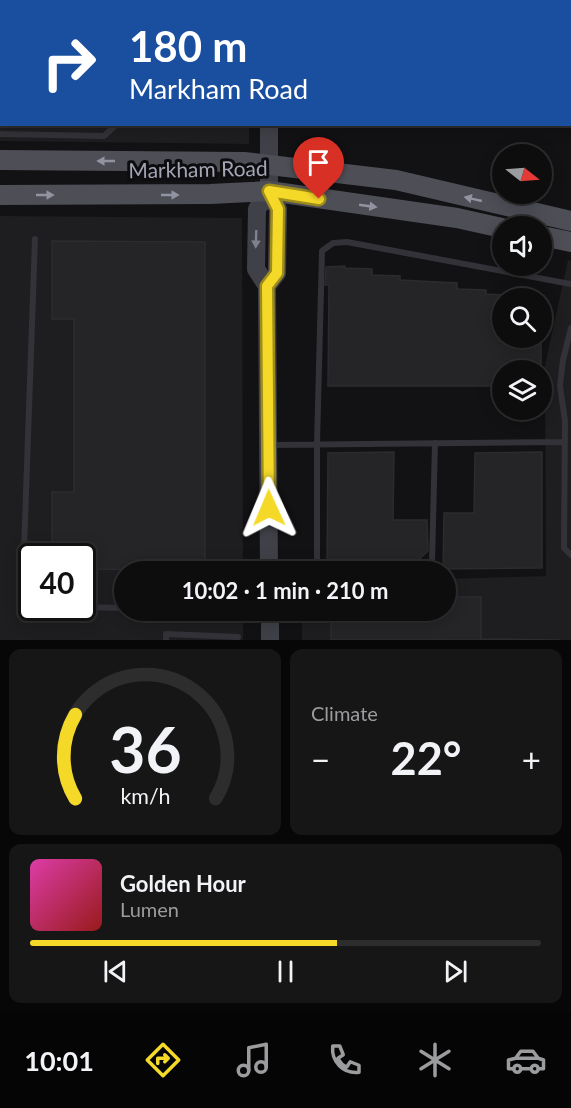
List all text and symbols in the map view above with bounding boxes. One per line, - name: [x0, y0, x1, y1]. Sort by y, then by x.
- text: 180 m: [129, 21, 247, 71]
- icon: right: [30, 24, 108, 102]
- text: Markham Road: [129, 72, 308, 105]
- pin: [293, 137, 344, 199]
- north arrow: [492, 144, 552, 204]
- map controls: [492, 144, 552, 420]
- icon: arrive: [302, 146, 335, 179]
- street label: Markham Road: [128, 155, 268, 182]
- one-way arrow: [96, 156, 115, 166]
- one-way arrow: [36, 190, 55, 200]
- one-way arrow: [161, 190, 180, 200]
- one-way arrow: [464, 193, 482, 203]
- one-way arrow: [359, 201, 378, 210]
- button: sound: [492, 216, 552, 276]
- one-way arrow: [252, 229, 261, 248]
- button: search: [492, 288, 552, 348]
- button: layers: [492, 360, 552, 420]
- position arrow: [237, 476, 301, 540]
- speed limit sign: 40: [18, 543, 96, 621]
- text: 10:02 · 1 min · 210 m: [182, 577, 388, 604]
- text: Climate: [311, 701, 378, 725]
- text: 36: [109, 711, 181, 786]
- text: 22°: [391, 731, 461, 785]
- text: −: [311, 739, 330, 779]
- text: +: [522, 739, 541, 779]
- text: km/h: [120, 783, 170, 809]
- text: Golden Hour: [120, 870, 246, 897]
- text: Lumen: [120, 897, 179, 921]
- icon: previous: [99, 955, 132, 988]
- icon: pause: [269, 955, 302, 988]
- icon: next: [439, 955, 472, 988]
- icon: directions: [142, 1039, 184, 1081]
- icon: music: [233, 1039, 275, 1081]
- icon: phone: [324, 1039, 366, 1081]
- icon: climate: [414, 1039, 456, 1081]
- icon: car: [505, 1039, 547, 1081]
- text: 10:01: [24, 1044, 94, 1077]

